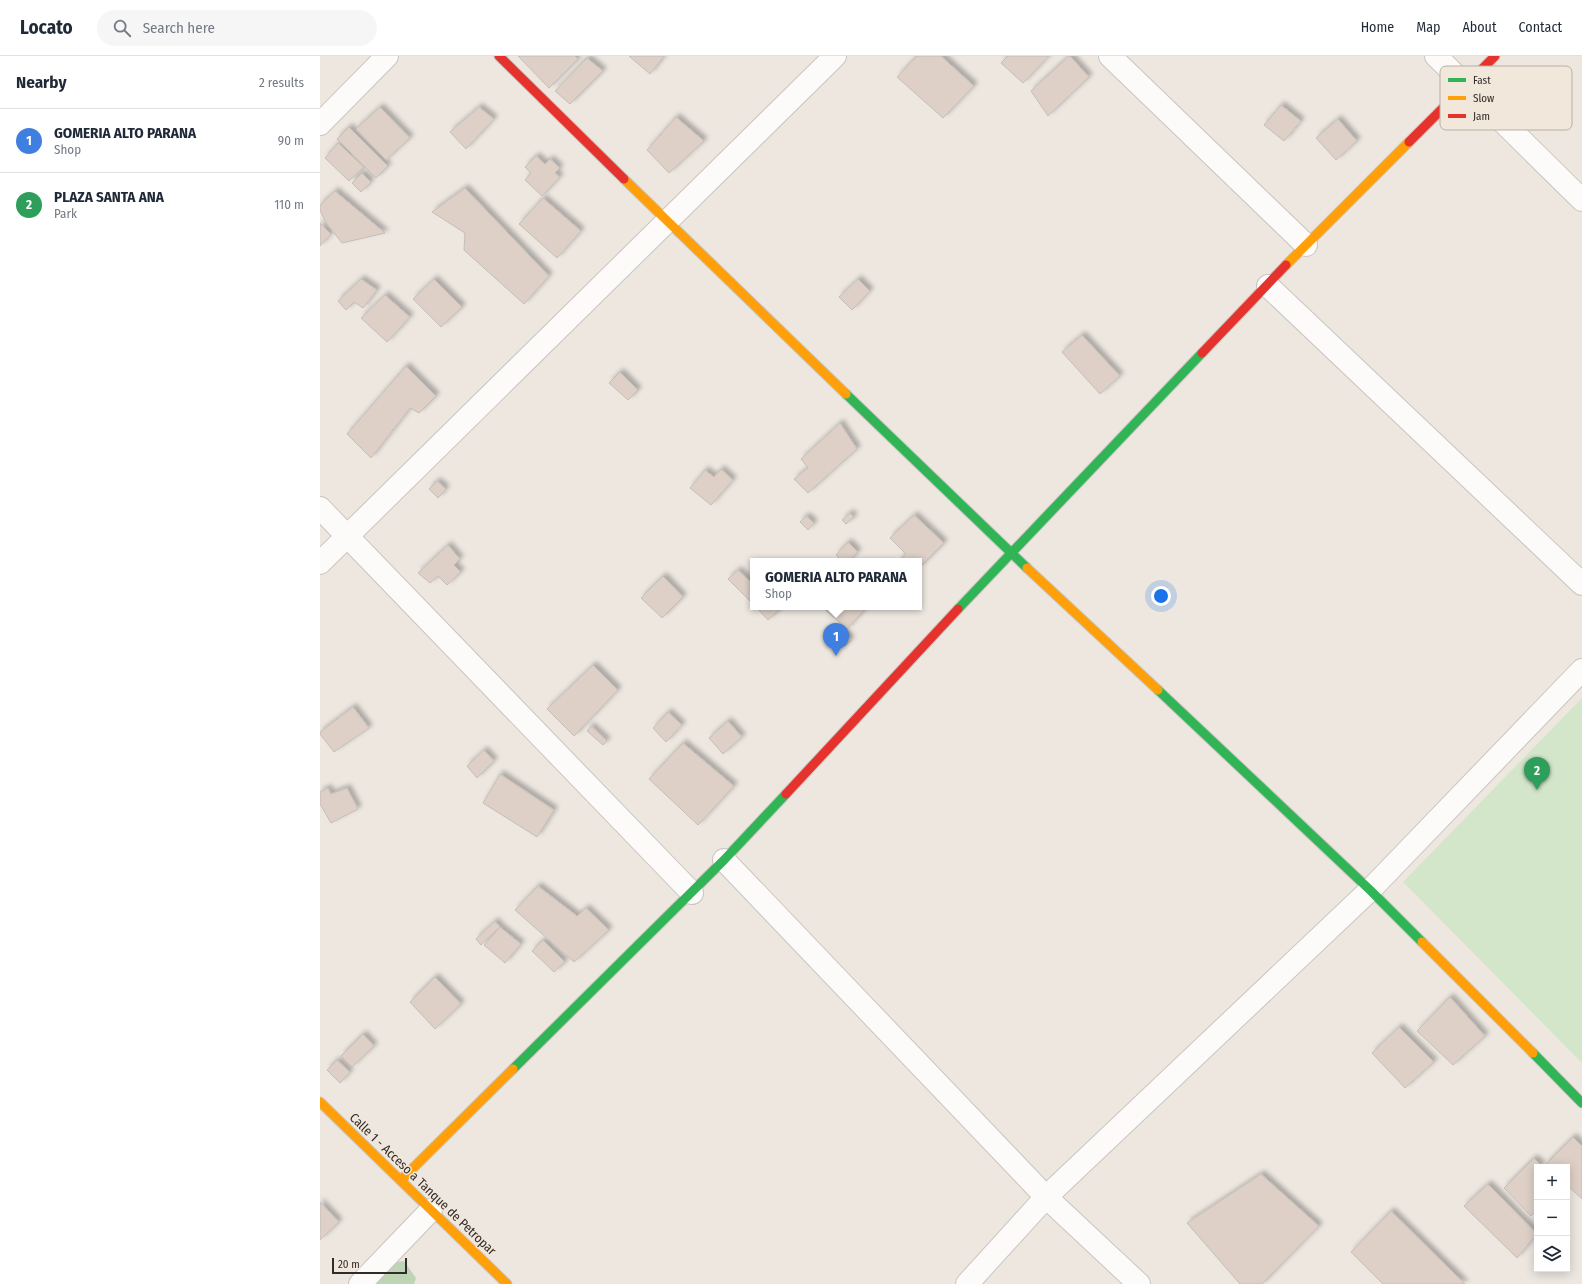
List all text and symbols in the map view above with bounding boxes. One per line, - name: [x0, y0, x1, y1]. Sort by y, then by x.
- search box: [97, 10, 377, 46]
- text: Locato: [20, 16, 73, 39]
- icon: search: [111, 17, 133, 39]
- text: Search here: [143, 19, 215, 37]
- text: Home: [1361, 19, 1394, 36]
- text: Map: [1416, 19, 1440, 36]
- text: About: [1462, 19, 1497, 36]
- text: Contact: [1519, 19, 1562, 36]
- legend: [1440, 66, 1572, 130]
- text: Nearby: [16, 72, 67, 93]
- text: Fast: [1473, 74, 1491, 87]
- text: 2 results: [259, 75, 304, 90]
- text: Slow: [1473, 92, 1494, 105]
- text: Jam: [1473, 110, 1490, 123]
- text: GOMERIA ALTO PARANA: [54, 124, 196, 142]
- text: 1: [26, 133, 32, 148]
- text: 90 m: [278, 133, 304, 148]
- text: Shop: [54, 142, 81, 157]
- text: PLAZA SANTA ANA: [54, 188, 164, 206]
- text: 2: [26, 197, 32, 212]
- text: 110 m: [274, 197, 304, 212]
- text: Park: [54, 206, 77, 221]
- popup: [750, 558, 922, 610]
- text: GOMERIA ALTO PARANA: [765, 568, 907, 586]
- text: Shop: [765, 586, 792, 601]
- your location: [1151, 586, 1171, 606]
- pin: 1: [823, 623, 849, 656]
- pin: 2: [1524, 757, 1550, 790]
- street label: Calle 1 - Acceso a Tanque de Petropar: [347, 1110, 500, 1258]
- map controls: [1534, 1164, 1570, 1272]
- button: +: [1534, 1164, 1570, 1200]
- button: −: [1534, 1200, 1570, 1236]
- button: layers: [1534, 1236, 1570, 1272]
- scale bar: [332, 1256, 407, 1275]
- text: 20 m: [338, 1258, 360, 1271]

